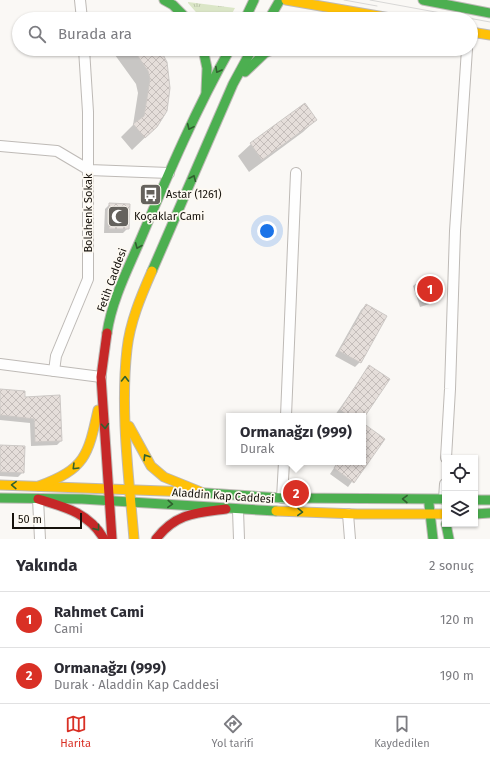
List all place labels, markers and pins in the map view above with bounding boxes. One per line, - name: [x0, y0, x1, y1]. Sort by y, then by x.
- bus stop icon: Astar (1261): [138, 181, 164, 207]
- place label: Astar (1261): [166, 188, 222, 201]
- mosque icon: Koçaklar Cami: [106, 203, 132, 229]
- place label: Koçaklar Cami: [134, 210, 204, 223]
- pin: 1: [417, 274, 443, 304]
- pin: 2: [283, 478, 309, 508]

